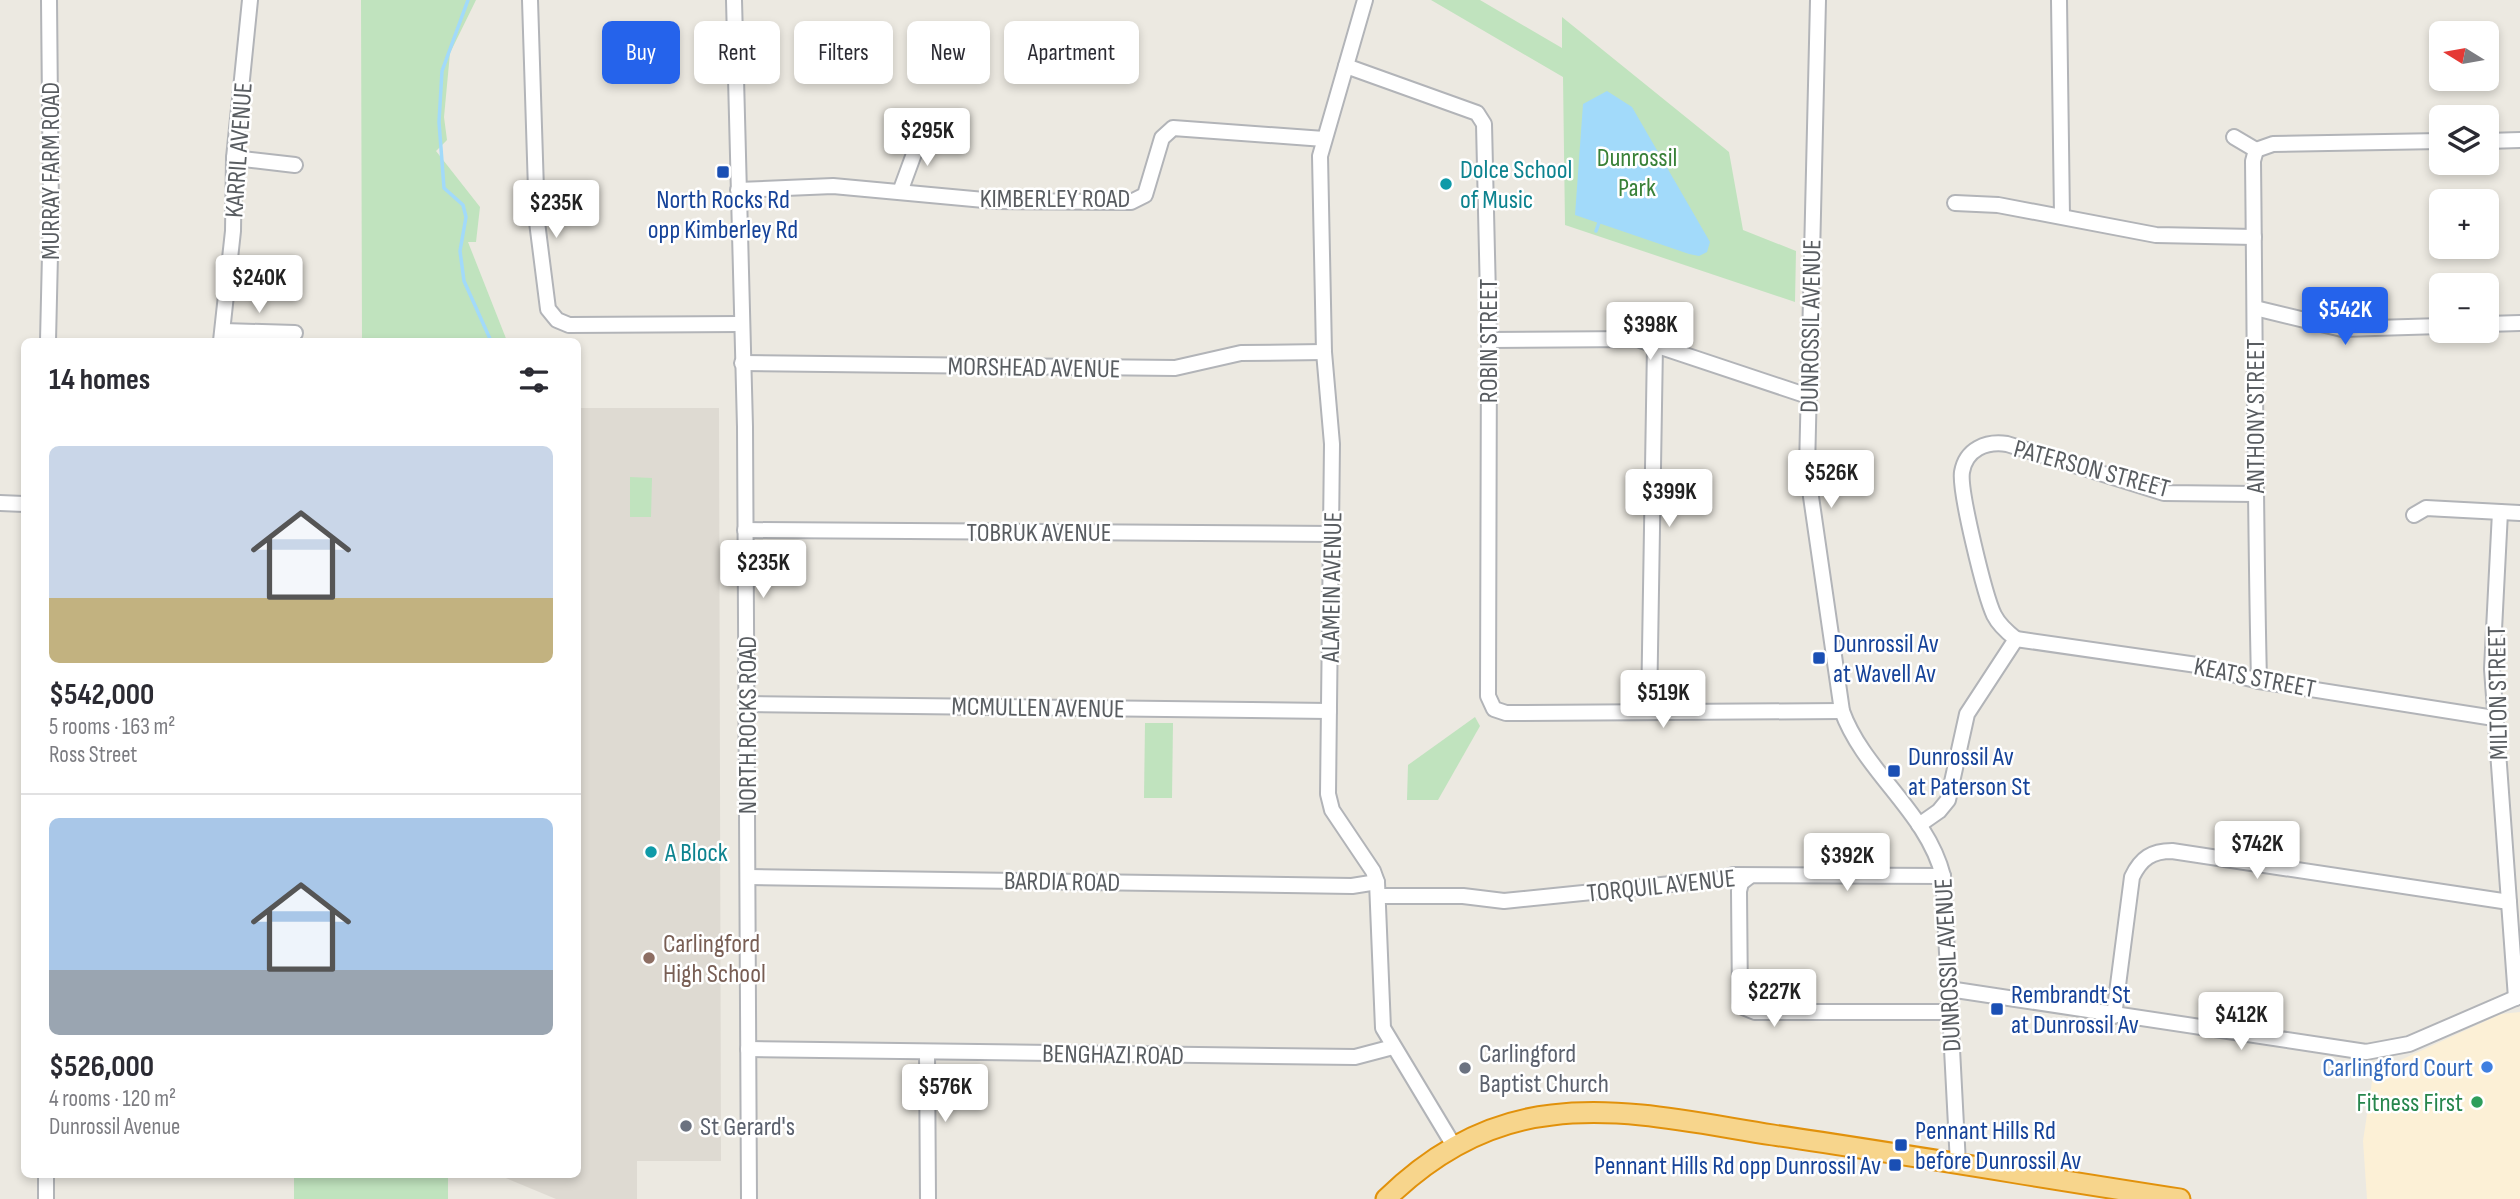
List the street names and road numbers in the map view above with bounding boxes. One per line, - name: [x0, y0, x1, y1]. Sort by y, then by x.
- street label: KARRIL AVENUE: [219, 81, 260, 219]
- street label: MURRAY FARM ROAD: [36, 82, 67, 260]
- street label: KIMBERLEY ROAD: [980, 184, 1130, 215]
- street label: DUNROSSIL AVENUE: [1794, 239, 1829, 413]
- street label: ROBIN STREET: [1474, 279, 1505, 403]
- street label: ANTHONY STREET: [2241, 339, 2272, 494]
- street label: MORSHEAD AVENUE: [947, 351, 1121, 386]
- street label: PATERSON STREET: [2010, 434, 2173, 505]
- street label: ALAMEIN AVENUE: [1316, 511, 1349, 664]
- street label: TOBRUK AVENUE: [967, 518, 1111, 549]
- street label: MILTON STREET: [2482, 625, 2515, 760]
- street label: NORTH ROCKS ROAD: [733, 636, 764, 814]
- street label: KEATS STREET: [2191, 651, 2318, 705]
- street label: MCMULLEN AVENUE: [951, 691, 1125, 726]
- street label: TORQUIL AVENUE: [1585, 863, 1737, 910]
- street label: BARDIA ROAD: [1004, 866, 1120, 899]
- street label: DUNROSSIL AVENUE: [1928, 877, 1969, 1053]
- street label: BENGHAZI ROAD: [1042, 1039, 1184, 1072]

